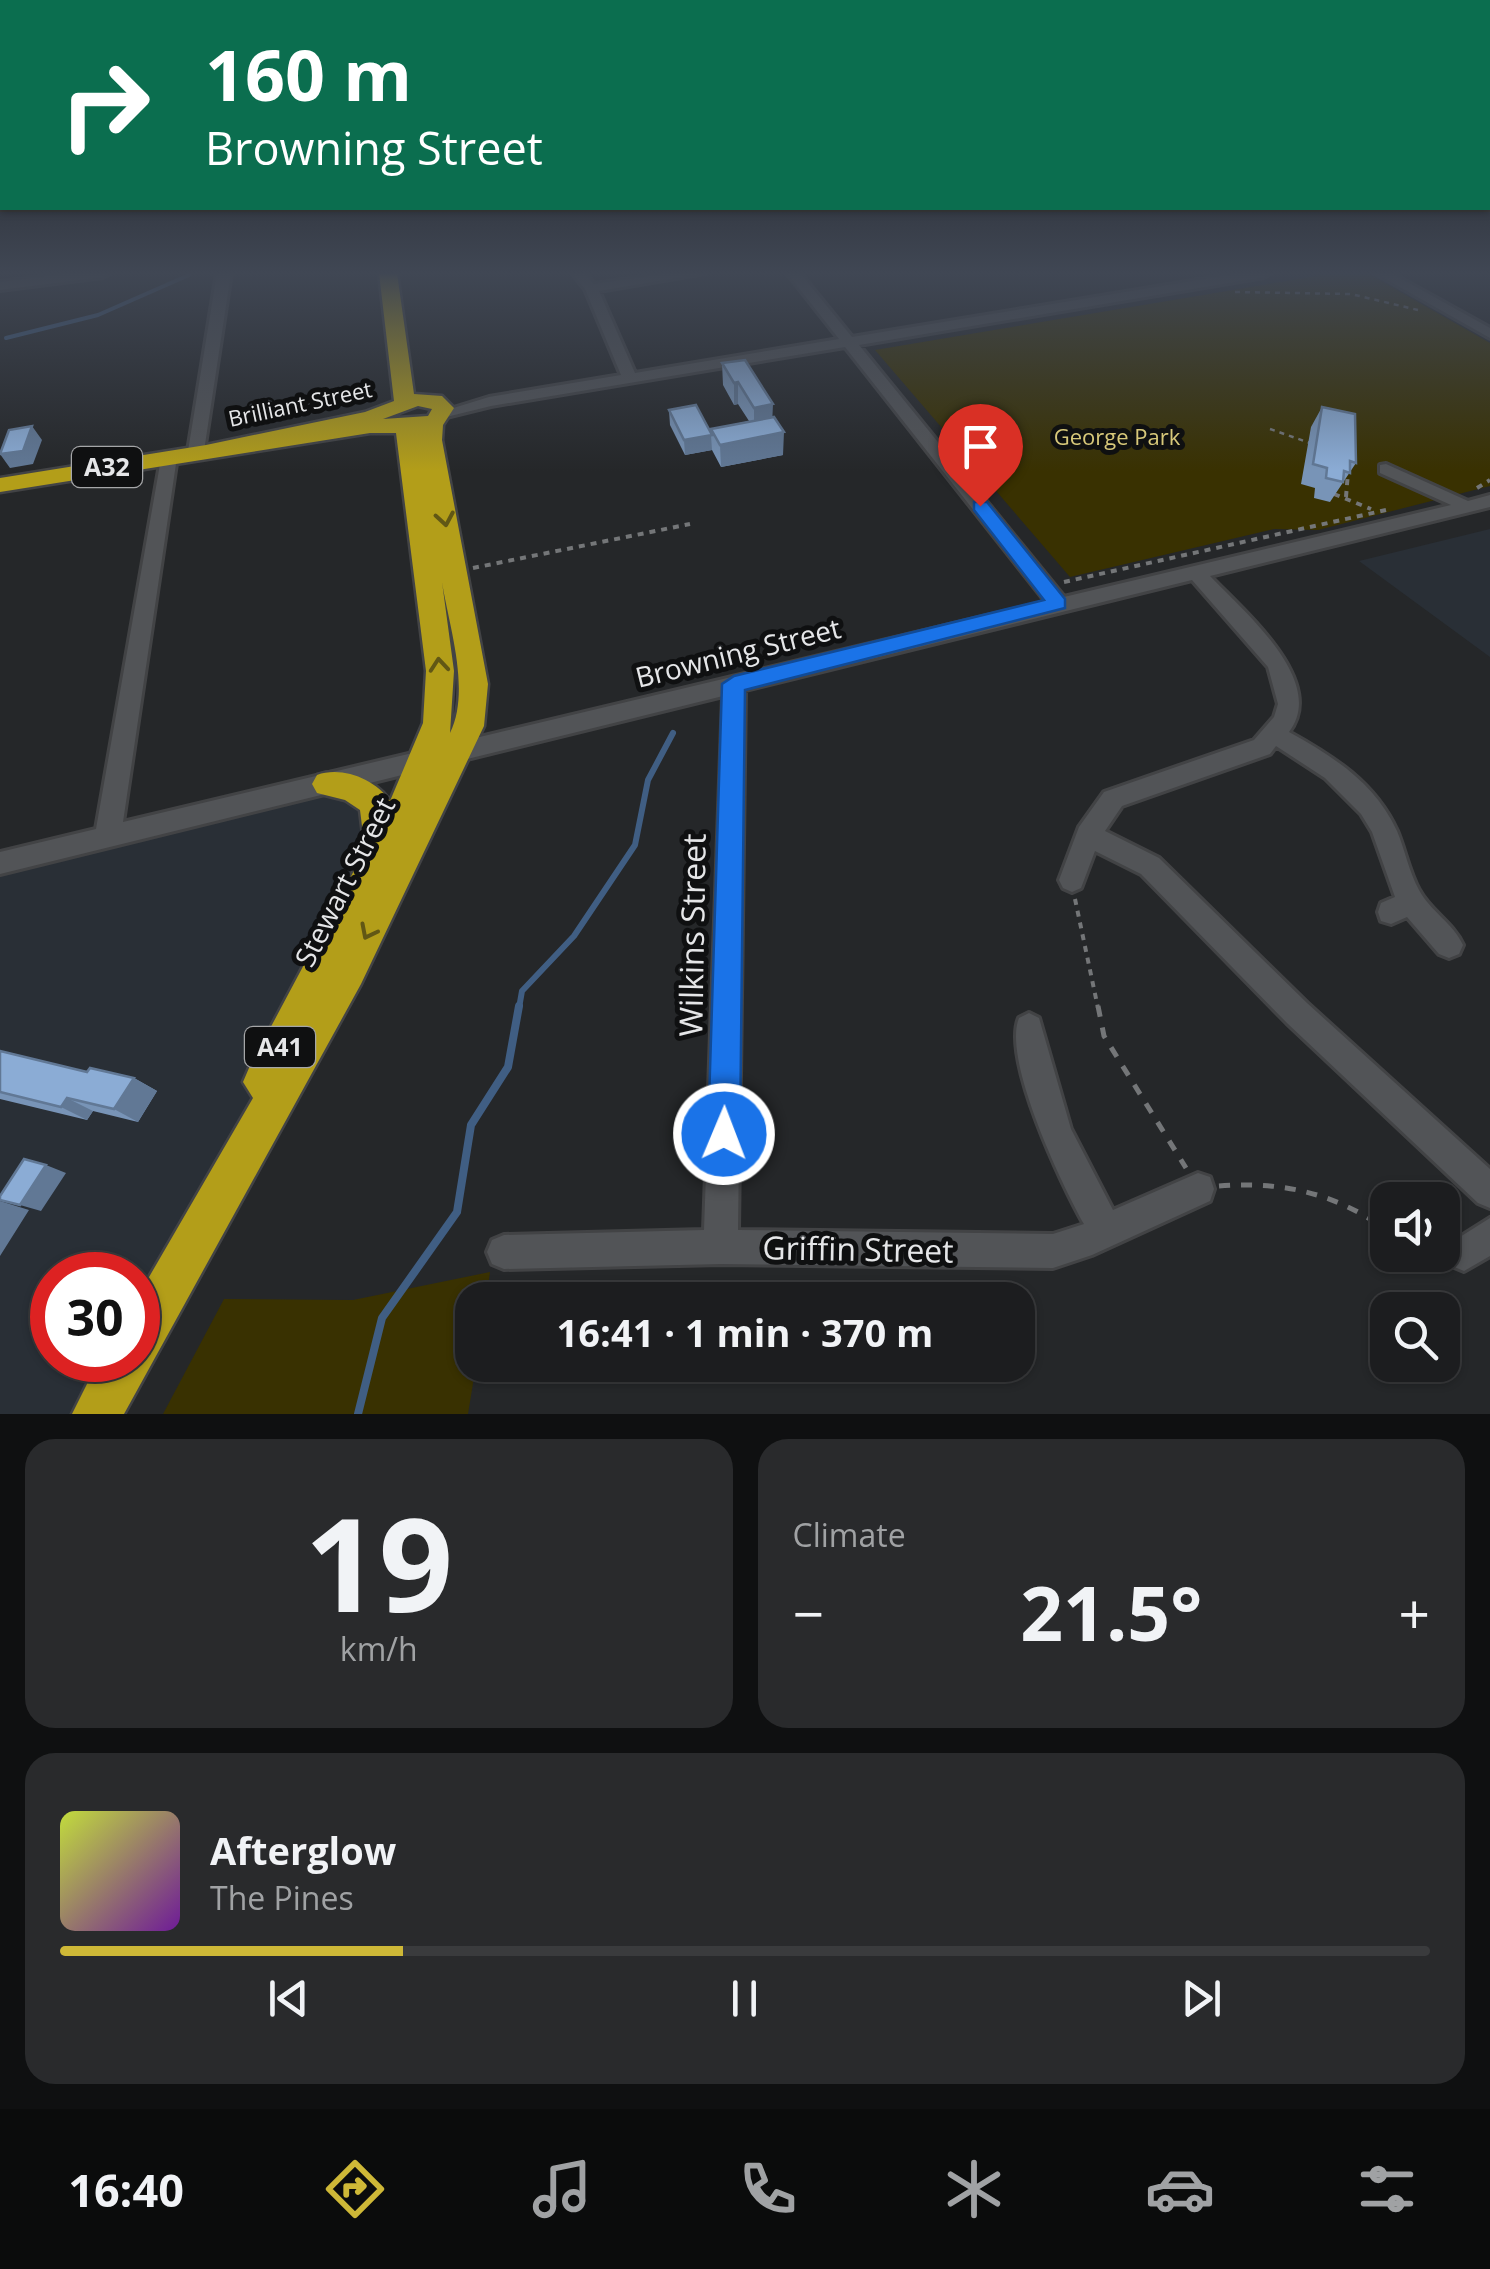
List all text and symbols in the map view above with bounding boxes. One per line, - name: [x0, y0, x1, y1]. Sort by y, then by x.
- text: 160 m: [205, 26, 412, 122]
- icon: right: [40, 40, 170, 170]
- text: Browning Street: [205, 117, 543, 178]
- street label: Brilliant Street: [225, 373, 375, 433]
- pin: [938, 404, 1023, 507]
- icon: arrive: [953, 419, 1008, 474]
- park label: George Park: [1054, 421, 1181, 451]
- road number: A32: [72, 447, 142, 487]
- one-way arrow: [434, 510, 455, 527]
- street label: Browning Street: [631, 608, 844, 696]
- one-way arrow: [428, 657, 450, 673]
- street label: Stewart Street: [285, 790, 403, 973]
- street label: Wilkins Street: [668, 833, 715, 1037]
- one-way arrow: [361, 922, 380, 940]
- road number: A41: [245, 1027, 315, 1067]
- position arrow: [672, 1082, 776, 1186]
- map controls: [1370, 1182, 1460, 1382]
- button: sound: [1370, 1182, 1460, 1272]
- street label: Griffin Street: [762, 1225, 954, 1272]
- speed limit sign: 30: [30, 1252, 160, 1382]
- button: search: [1370, 1292, 1460, 1382]
- text: 16:41 · 1 min · 370 m: [557, 1306, 933, 1358]
- text: 19: [304, 1473, 453, 1650]
- text: Climate: [793, 1513, 906, 1556]
- text: 21.5°: [1020, 1561, 1202, 1663]
- text: −: [793, 1575, 824, 1650]
- text: +: [1399, 1575, 1430, 1650]
- text: km/h: [340, 1627, 418, 1670]
- text: Afterglow: [210, 1824, 396, 1876]
- text: The Pines: [210, 1876, 354, 1919]
- icon: previous: [261, 1971, 316, 2026]
- icon: pause: [717, 1971, 772, 2026]
- icon: next: [1174, 1971, 1229, 2026]
- icon: directions: [320, 2154, 390, 2224]
- icon: music: [527, 2154, 597, 2224]
- icon: phone: [733, 2154, 803, 2224]
- icon: climate: [939, 2154, 1009, 2224]
- icon: car: [1145, 2154, 1215, 2224]
- icon: filters: [1352, 2154, 1422, 2224]
- text: 16:40: [68, 2159, 184, 2220]

